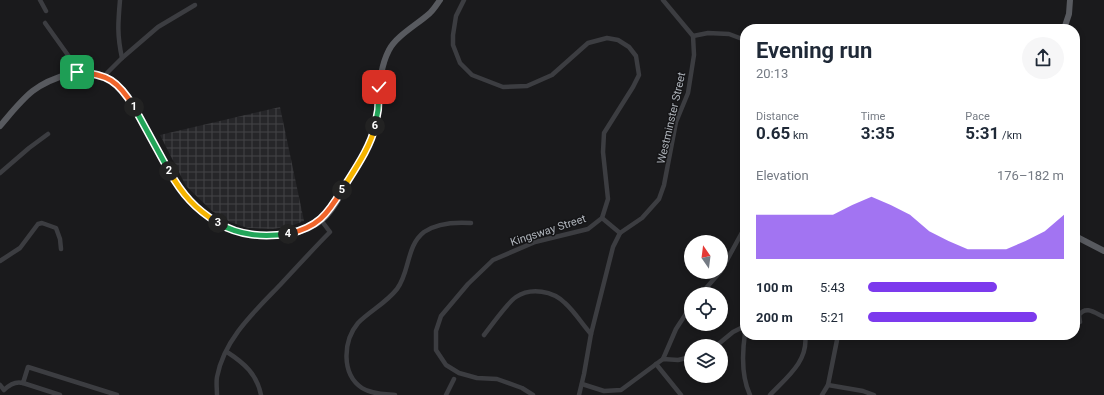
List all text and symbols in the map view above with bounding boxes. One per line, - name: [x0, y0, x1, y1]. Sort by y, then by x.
- button: share: [1022, 37, 1064, 79]
- text: Evening run: [756, 38, 872, 63]
- pin: [60, 55, 94, 89]
- icon: arrive: [66, 61, 88, 83]
- text: 20:13: [756, 66, 788, 81]
- pin: [362, 70, 396, 104]
- street label: Westminster Street: [655, 71, 688, 165]
- icon: check: [368, 76, 390, 98]
- pin: 1: [124, 97, 144, 117]
- text: 1: [131, 100, 137, 113]
- text: Distance: [756, 110, 799, 123]
- text: Time: [861, 110, 885, 123]
- text: Pace: [965, 110, 990, 123]
- pin: 6: [365, 116, 385, 136]
- text: 6: [372, 119, 378, 132]
- text: 0.65: [756, 123, 790, 143]
- text: 3:35: [861, 123, 895, 143]
- text: 5:31: [965, 123, 999, 143]
- text: km: [790, 129, 808, 142]
- text: /km: [999, 129, 1022, 142]
- pin: 2: [159, 161, 179, 181]
- text: 2: [166, 164, 172, 177]
- text: Elevation: [756, 168, 809, 183]
- text: 176–182 m: [997, 168, 1064, 183]
- pin: 5: [332, 180, 352, 200]
- text: 5: [339, 183, 345, 196]
- street label: Kingsway Street: [509, 212, 588, 249]
- pin: 3: [208, 213, 228, 233]
- text: 3: [215, 216, 221, 229]
- pin: 4: [278, 224, 298, 244]
- text: 4: [285, 227, 291, 240]
- north arrow: [684, 235, 728, 279]
- map controls: [684, 235, 728, 383]
- text: 100 m: [756, 280, 793, 295]
- text: 5:43: [820, 280, 845, 295]
- button: locate: [684, 287, 728, 331]
- text: 200 m: [756, 310, 793, 325]
- text: 5:21: [820, 310, 845, 325]
- button: layers: [684, 339, 728, 383]

